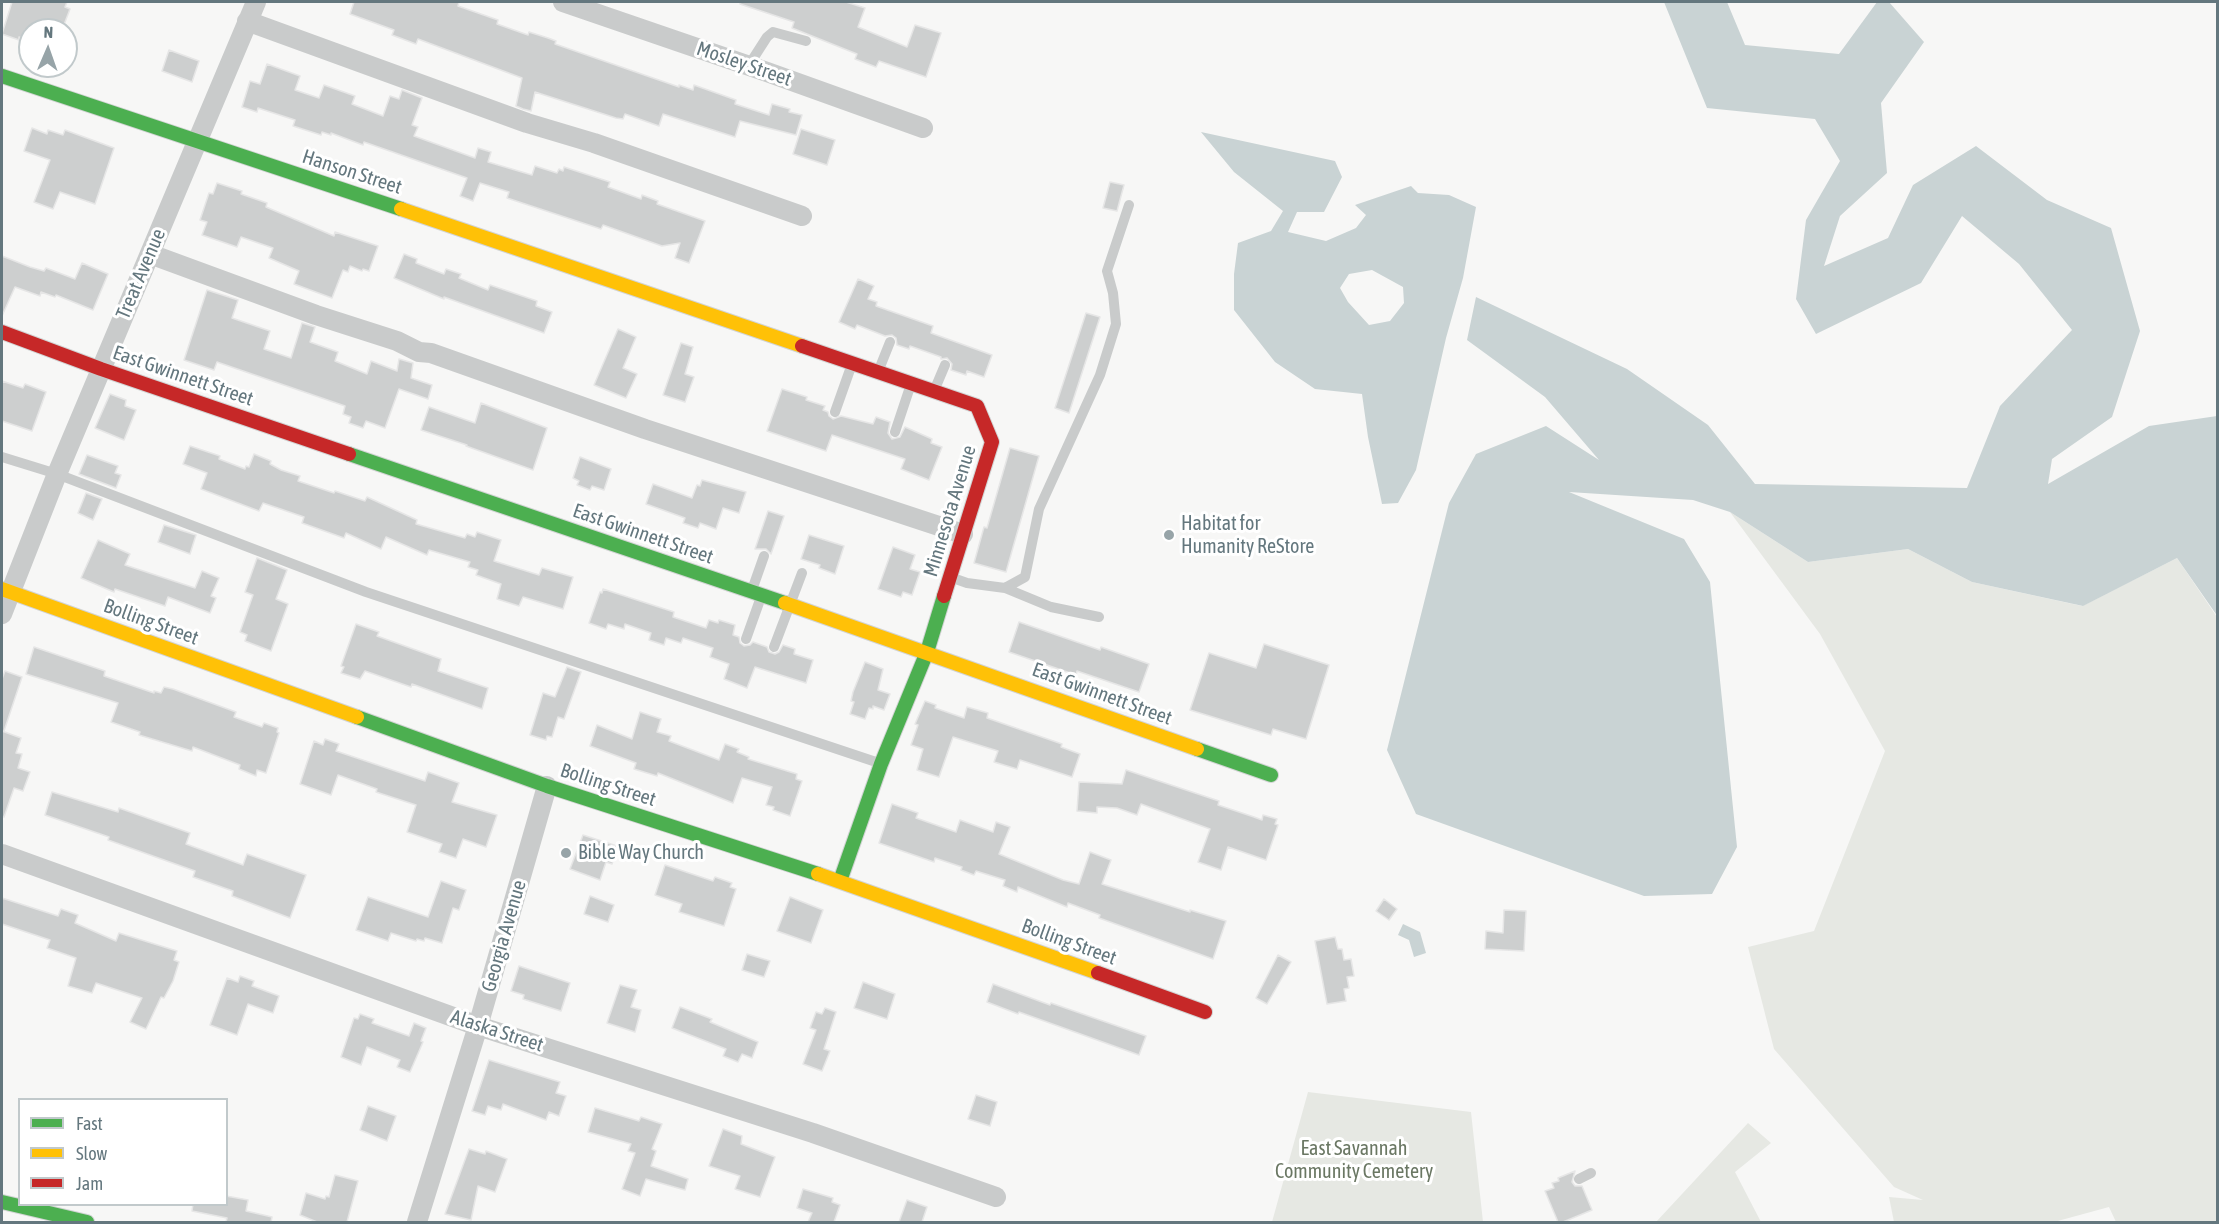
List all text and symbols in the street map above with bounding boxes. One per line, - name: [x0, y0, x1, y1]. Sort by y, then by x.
- north arrow: [18, 18, 78, 78]
- text: N: [44, 23, 54, 41]
- street label: Mosley Street: [693, 37, 795, 91]
- street label: Hanson Street: [299, 145, 405, 199]
- street label: Treat Avenue: [111, 225, 171, 323]
- street label: East Gwinnett Street: [110, 341, 256, 411]
- street label: Minnesota Avenue: [919, 442, 981, 580]
- street label: East Gwinnett Street: [570, 499, 716, 569]
- place label: Habitat for Humanity ReStore: [1181, 512, 1314, 559]
- marker: Habitat for Humanity ReStore: [1162, 528, 1176, 542]
- street label: Bolling Street: [100, 594, 202, 650]
- street label: East Gwinnett Street: [1029, 658, 1175, 730]
- street label: Bolling Street: [557, 758, 659, 812]
- place label: Bible Way Church: [578, 841, 704, 865]
- marker: Bible Way Church: [559, 846, 573, 860]
- street label: Georgia Avenue: [477, 877, 531, 995]
- street label: Bolling Street: [1018, 914, 1120, 970]
- street label: Alaska Street: [448, 1005, 546, 1057]
- legend: [18, 1098, 228, 1206]
- text: Fast: [76, 1113, 103, 1134]
- park label: East Savannah Community Cemetery: [1275, 1137, 1433, 1184]
- text: Slow: [76, 1143, 107, 1164]
- text: Jam: [76, 1173, 103, 1194]

